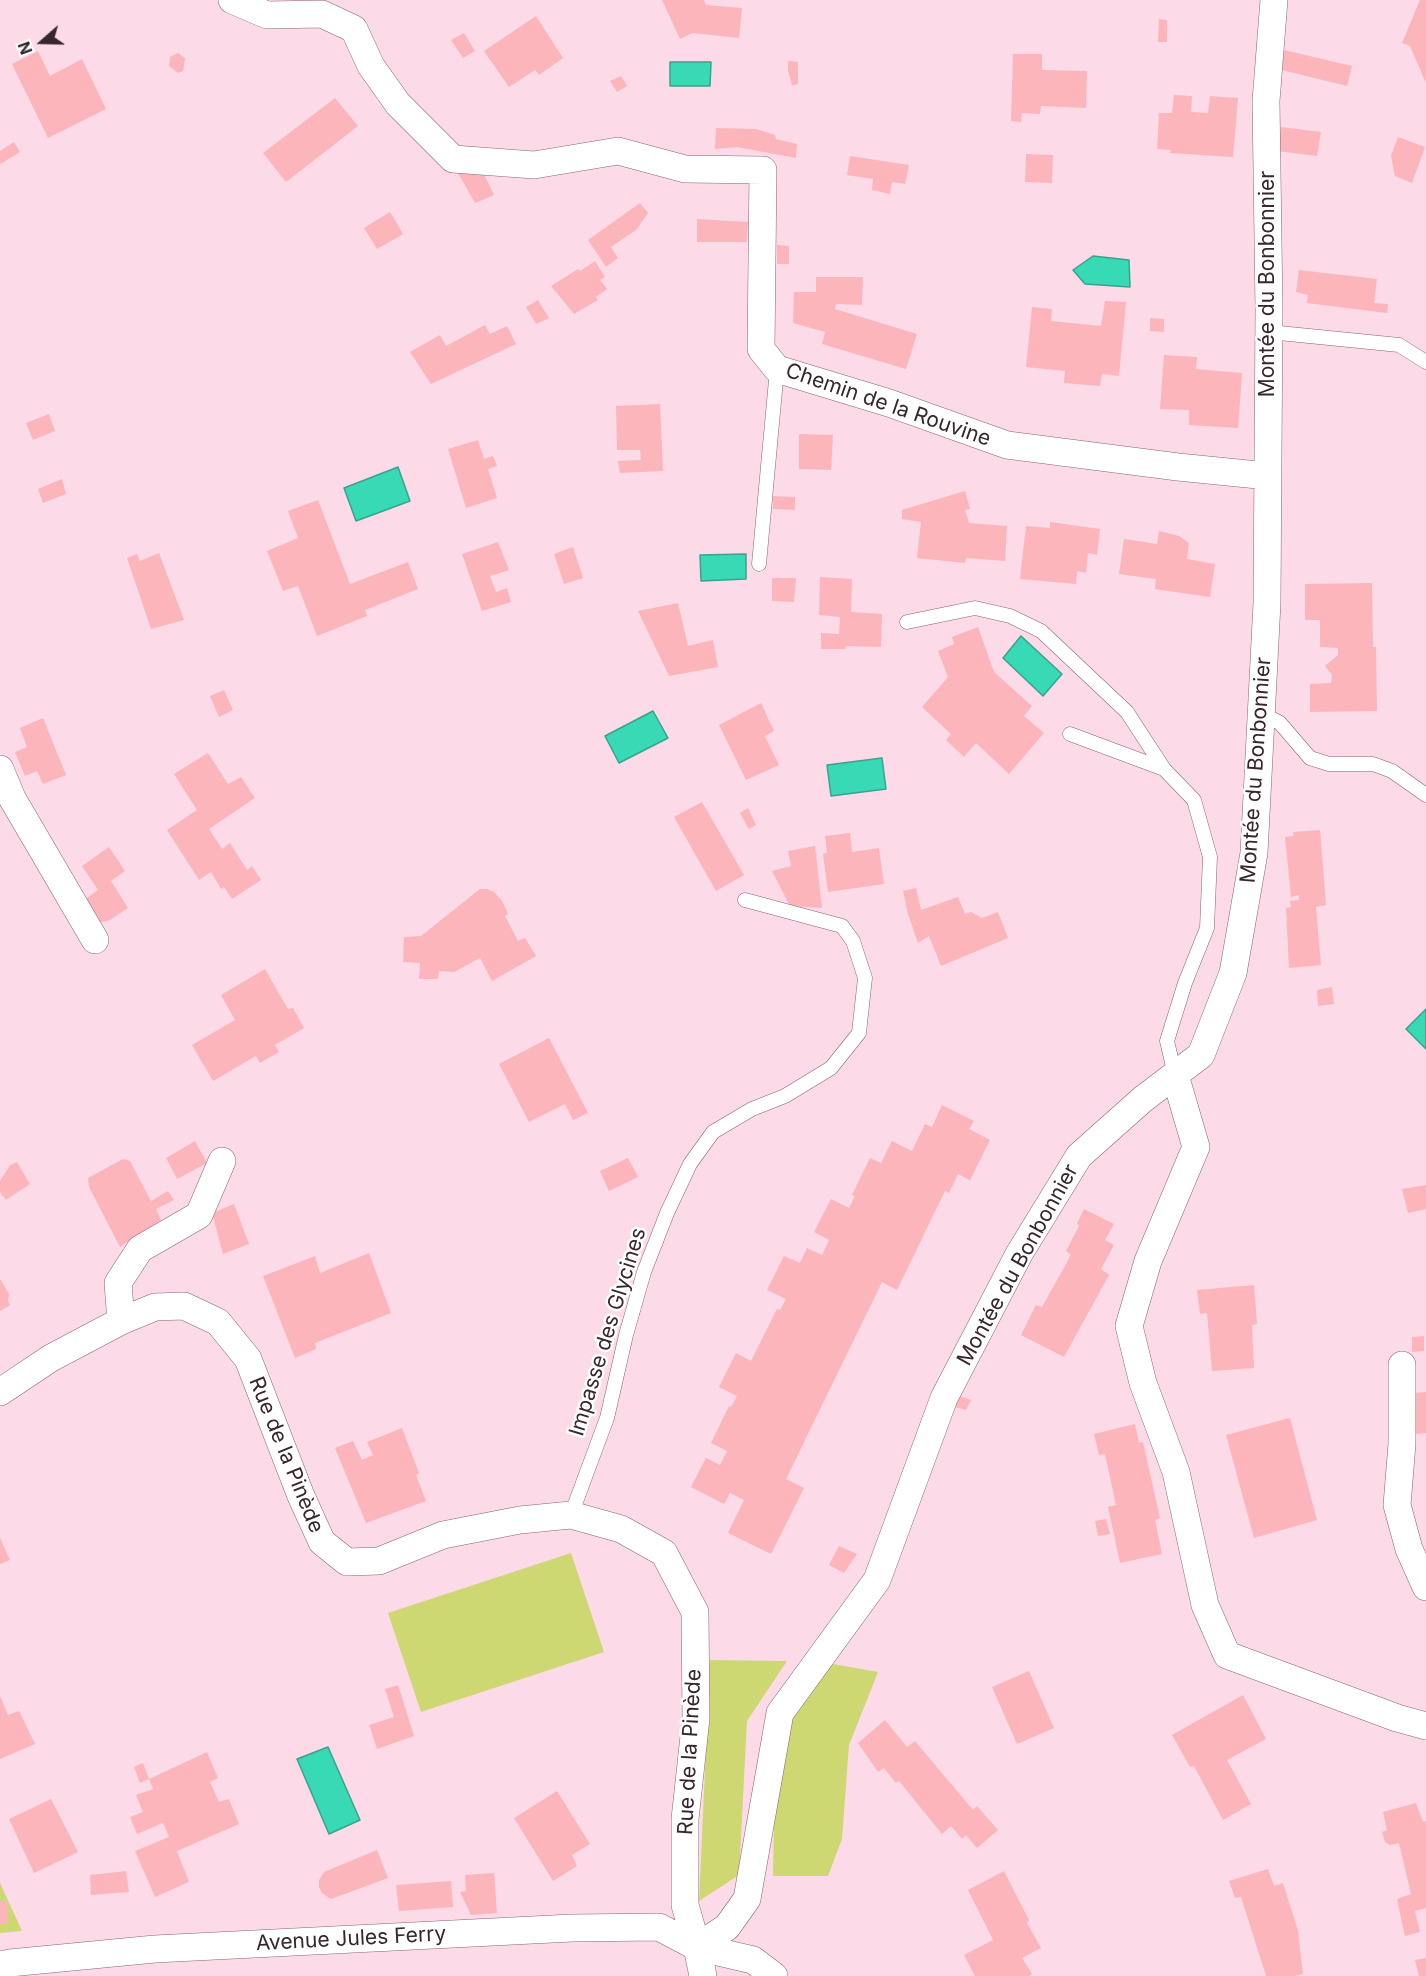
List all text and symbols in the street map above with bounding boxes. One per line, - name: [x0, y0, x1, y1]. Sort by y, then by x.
- north arrow: [12, 12, 72, 72]
- text: N: [14, 39, 37, 57]
- street label: Montée du Bonbonnier: [1255, 171, 1281, 397]
- street label: Chemin de la Rouvine: [782, 358, 994, 452]
- street label: Montée du Bonbonnier: [1236, 656, 1276, 884]
- street label: Montée du Bonbonnier: [952, 1160, 1084, 1370]
- street label: Impasse des Glycines: [564, 1225, 652, 1439]
- street label: Rue de la Pinède: [243, 1373, 329, 1537]
- street label: Rue de la Pinède: [673, 1668, 707, 1836]
- street label: Avenue Jules Ferry: [255, 1921, 447, 1957]

